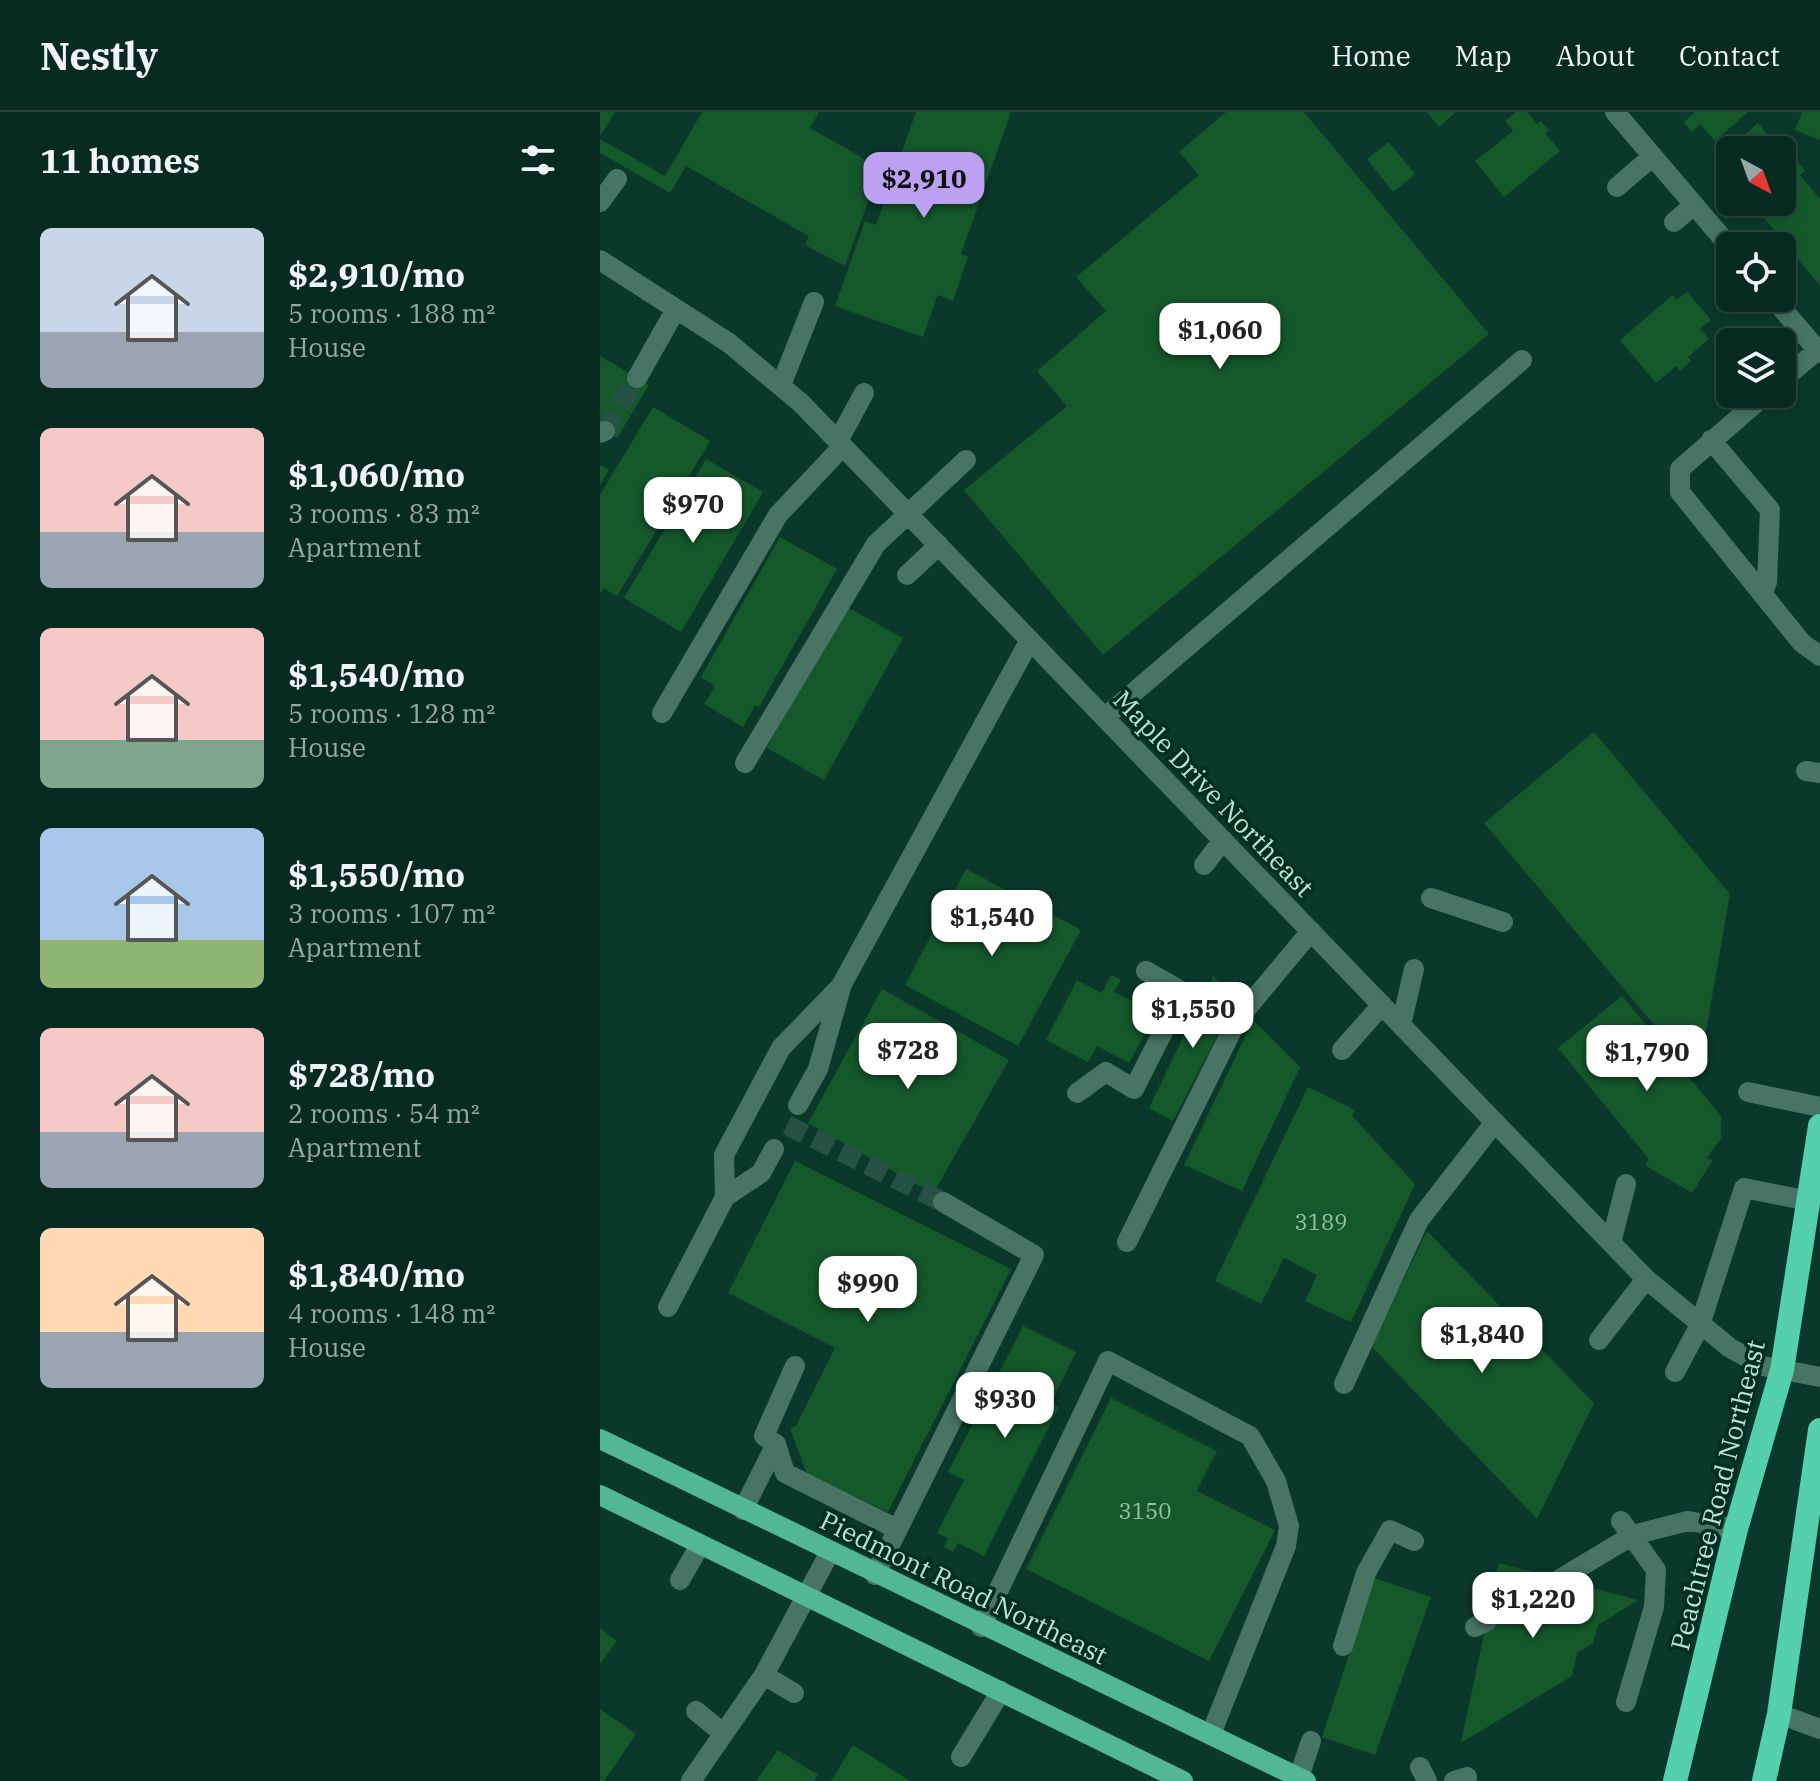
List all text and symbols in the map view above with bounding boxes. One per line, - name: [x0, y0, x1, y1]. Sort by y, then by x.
- text: Nestly: [40, 31, 158, 80]
- text: Home: [1331, 37, 1411, 74]
- text: Map: [1455, 37, 1512, 74]
- text: About: [1556, 37, 1635, 74]
- text: Contact: [1679, 37, 1780, 74]
- north arrow: [1716, 136, 1796, 216]
- map controls: [1716, 136, 1796, 408]
- text: 11 homes: [40, 138, 200, 182]
- icon: filters: [516, 138, 560, 182]
- pin: $2,910: [859, 152, 989, 220]
- text: $2,910: [881, 161, 967, 195]
- button: locate: [1716, 232, 1796, 312]
- text: $2,910/mo: [288, 252, 465, 296]
- icon: home: [104, 260, 200, 356]
- text: 5 rooms · 188 m²: [288, 296, 495, 330]
- pin: $1,060: [1155, 303, 1285, 371]
- text: $1,060: [1177, 312, 1263, 346]
- button: layers: [1716, 328, 1796, 408]
- text: House: [288, 330, 366, 364]
- text: $1,060/mo: [288, 452, 465, 496]
- icon: home: [104, 460, 200, 556]
- pin: $970: [646, 477, 740, 545]
- text: $970: [662, 486, 724, 520]
- text: 3 rooms · 83 m²: [288, 496, 480, 530]
- text: Apartment: [288, 530, 421, 564]
- text: $1,540/mo: [288, 652, 465, 696]
- icon: home: [104, 660, 200, 756]
- street label: Maple Drive Northeast: [1107, 683, 1321, 903]
- text: 5 rooms · 128 m²: [288, 696, 495, 730]
- text: House: [288, 730, 366, 764]
- text: $1,550/mo: [288, 852, 465, 896]
- icon: home: [104, 860, 200, 956]
- pin: $1,540: [927, 890, 1057, 958]
- text: 3 rooms · 107 m²: [288, 896, 495, 930]
- text: $1,540: [949, 899, 1035, 933]
- text: Apartment: [288, 930, 421, 964]
- pin: $1,550: [1128, 982, 1258, 1050]
- text: $1,550: [1150, 991, 1236, 1025]
- pin: $728: [861, 1023, 955, 1091]
- pin: $1,790: [1582, 1025, 1712, 1093]
- text: $728: [877, 1032, 939, 1066]
- text: $1,790: [1604, 1034, 1690, 1068]
- text: $728/mo: [288, 1052, 435, 1096]
- icon: home: [104, 1060, 200, 1156]
- text: 2 rooms · 54 m²: [288, 1096, 480, 1130]
- text: Apartment: [288, 1130, 421, 1164]
- house number: 3189: [1295, 1207, 1347, 1236]
- text: $1,840/mo: [288, 1252, 465, 1296]
- pin: $990: [821, 1256, 915, 1324]
- icon: home: [104, 1260, 200, 1356]
- text: $990: [837, 1265, 899, 1299]
- text: 4 rooms · 148 m²: [288, 1296, 495, 1330]
- pin: $1,840: [1417, 1307, 1547, 1375]
- text: $1,840: [1439, 1316, 1525, 1350]
- text: House: [288, 1330, 366, 1364]
- street label: Peachtree Road Northeast: [1662, 1336, 1772, 1654]
- pin: $930: [958, 1372, 1052, 1440]
- text: $930: [974, 1381, 1036, 1415]
- house number: 3150: [1119, 1496, 1171, 1525]
- street label: Piedmont Road Northeast: [815, 1503, 1113, 1671]
- pin: $1,220: [1468, 1572, 1598, 1640]
- text: $1,220: [1490, 1581, 1576, 1615]

